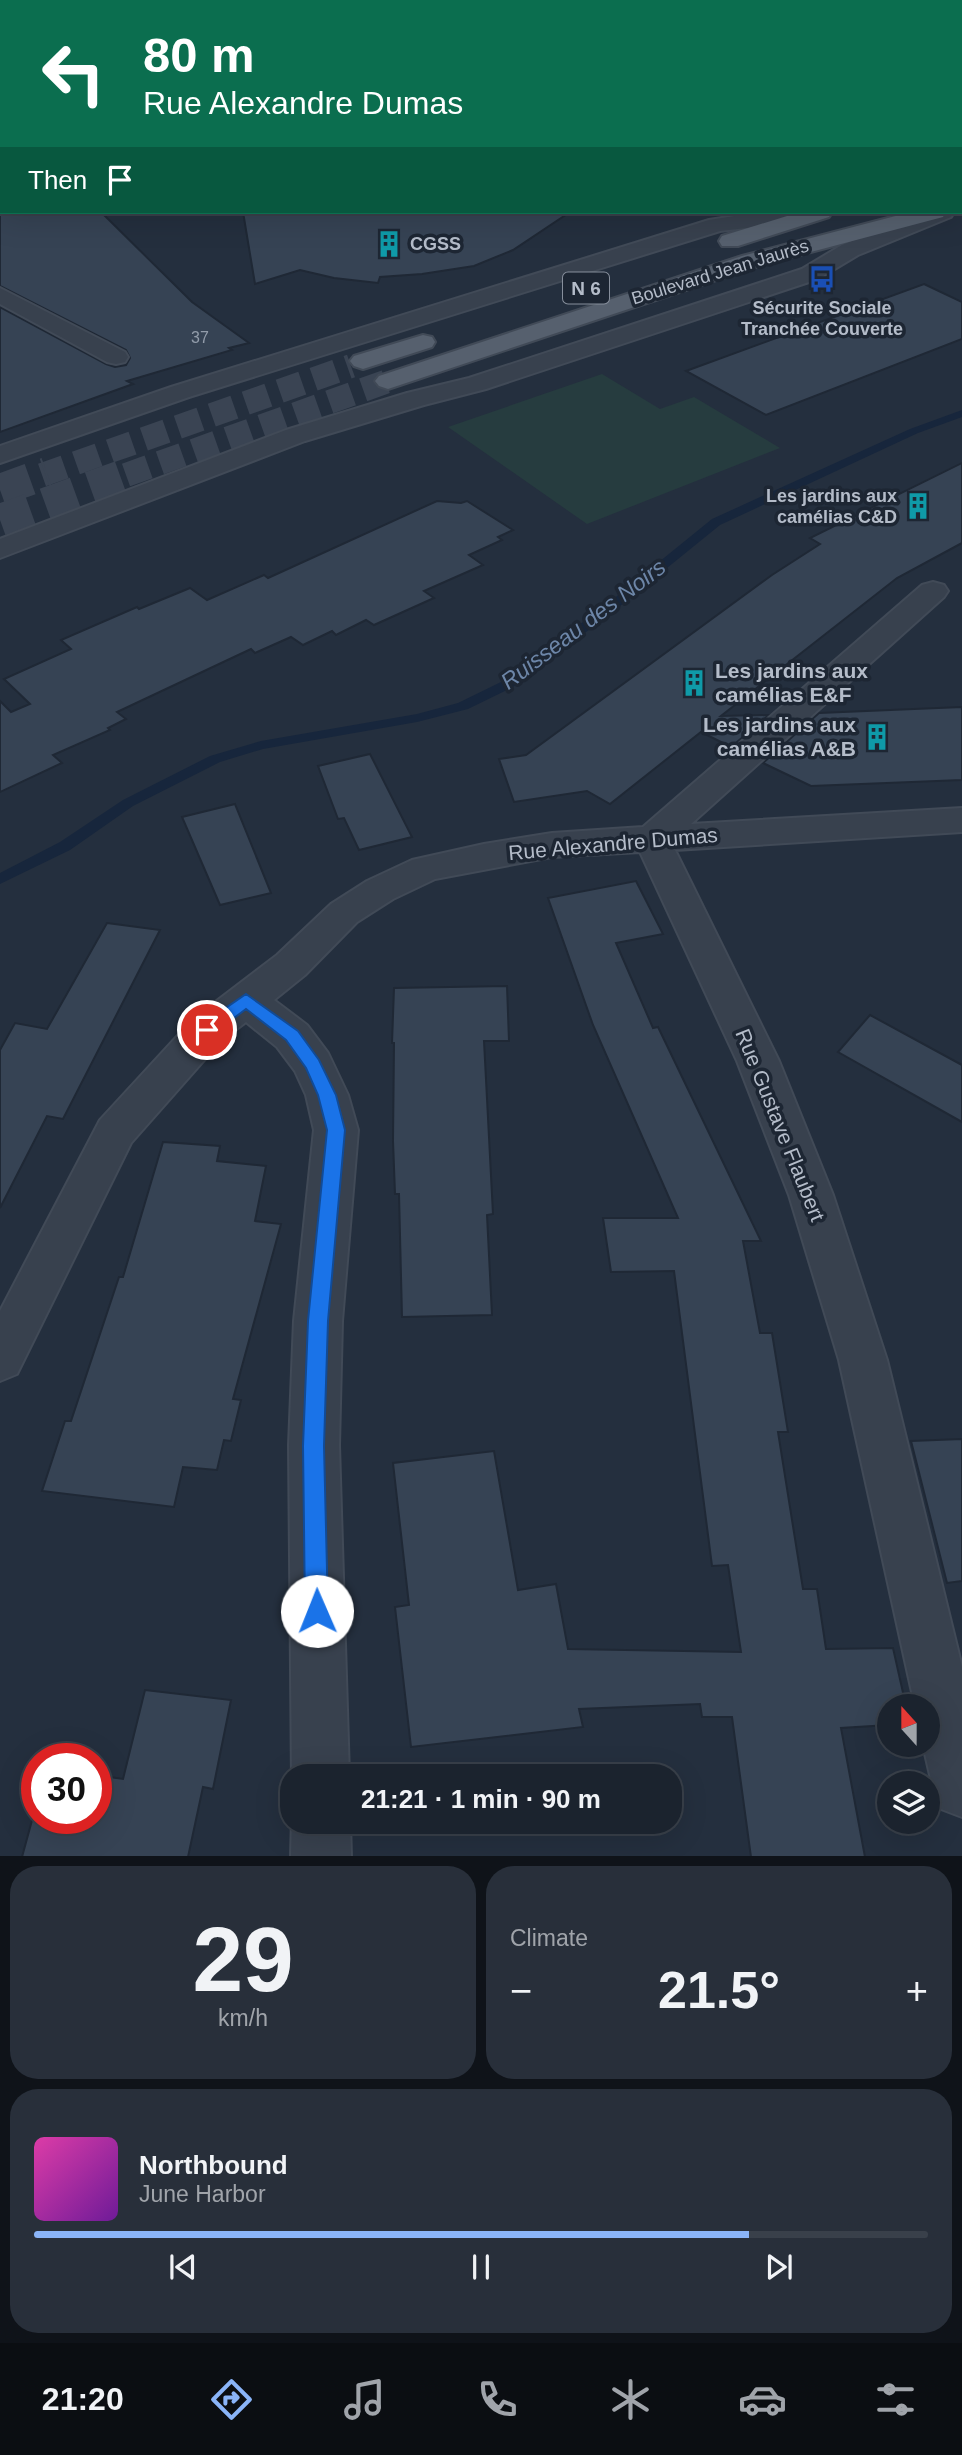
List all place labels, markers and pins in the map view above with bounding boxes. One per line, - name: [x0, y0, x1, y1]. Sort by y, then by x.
- building icon: CGSS: [374, 229, 404, 259]
- place label: CGSS: [410, 234, 461, 254]
- bus stop icon: Sécurite Sociale Tranchée Couverte: [807, 264, 837, 294]
- place label: Sécurite Sociale Tranchée Couverte: [741, 298, 903, 339]
- place label: Les jardins aux camélias C&D: [766, 486, 897, 527]
- building icon: Les jardins aux camélias C&D: [903, 491, 933, 521]
- place label: Les jardins aux camélias E&F: [715, 659, 868, 706]
- building icon: Les jardins aux camélias E&F: [679, 668, 709, 698]
- place label: Les jardins aux camélias A&B: [703, 713, 856, 760]
- building icon: Les jardins aux camélias A&B: [862, 722, 892, 752]
- pin: [177, 1000, 237, 1060]

